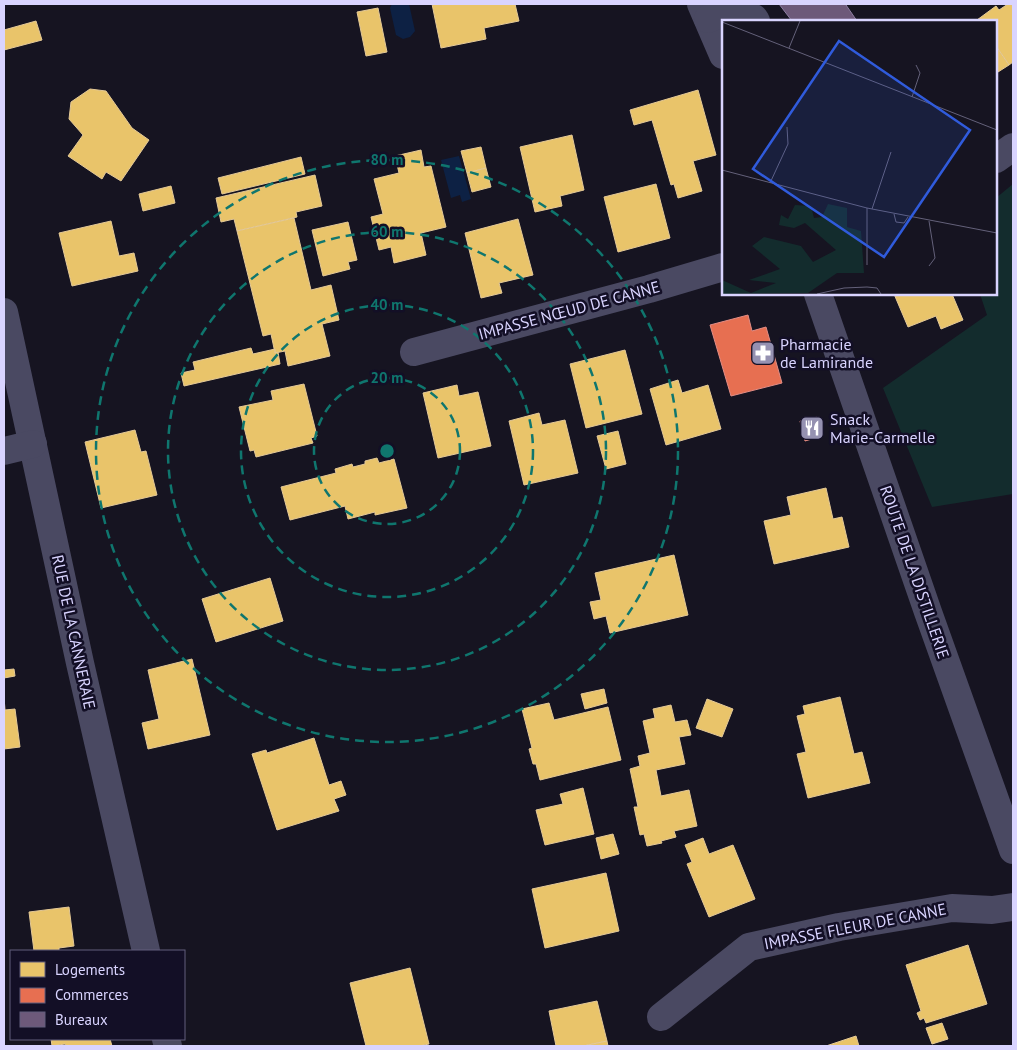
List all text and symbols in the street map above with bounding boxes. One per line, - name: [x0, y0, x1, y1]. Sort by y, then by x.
- inset map: [722, 20, 997, 295]
- text: 80 m: [371, 150, 403, 169]
- text: 60 m: [371, 222, 403, 241]
- street label: IMPASSE NŒUD DE CANNE: [476, 276, 662, 344]
- text: 40 m: [371, 295, 403, 314]
- place label: Pharmacie de Lamirande: [780, 334, 873, 372]
- pharmacy icon: Pharmacie de Lamirande: [750, 340, 776, 366]
- text: 20 m: [371, 368, 403, 387]
- place label: Snack Marie-Carmelle: [830, 409, 935, 447]
- restaurant icon: Snack Marie-Carmelle: [799, 415, 825, 441]
- centre of rings: [378, 442, 396, 460]
- street label: ROUTE DE LA DISTILLERIE: [876, 483, 954, 661]
- street label: RUE DE LA CANNERAIE: [48, 553, 100, 711]
- street label: IMPASSE FLEUR DE CANNE: [762, 899, 948, 953]
- legend: [10, 950, 185, 1040]
- text: Logements: [55, 960, 125, 979]
- text: Commerces: [55, 985, 129, 1004]
- text: Bureaux: [55, 1010, 108, 1029]

